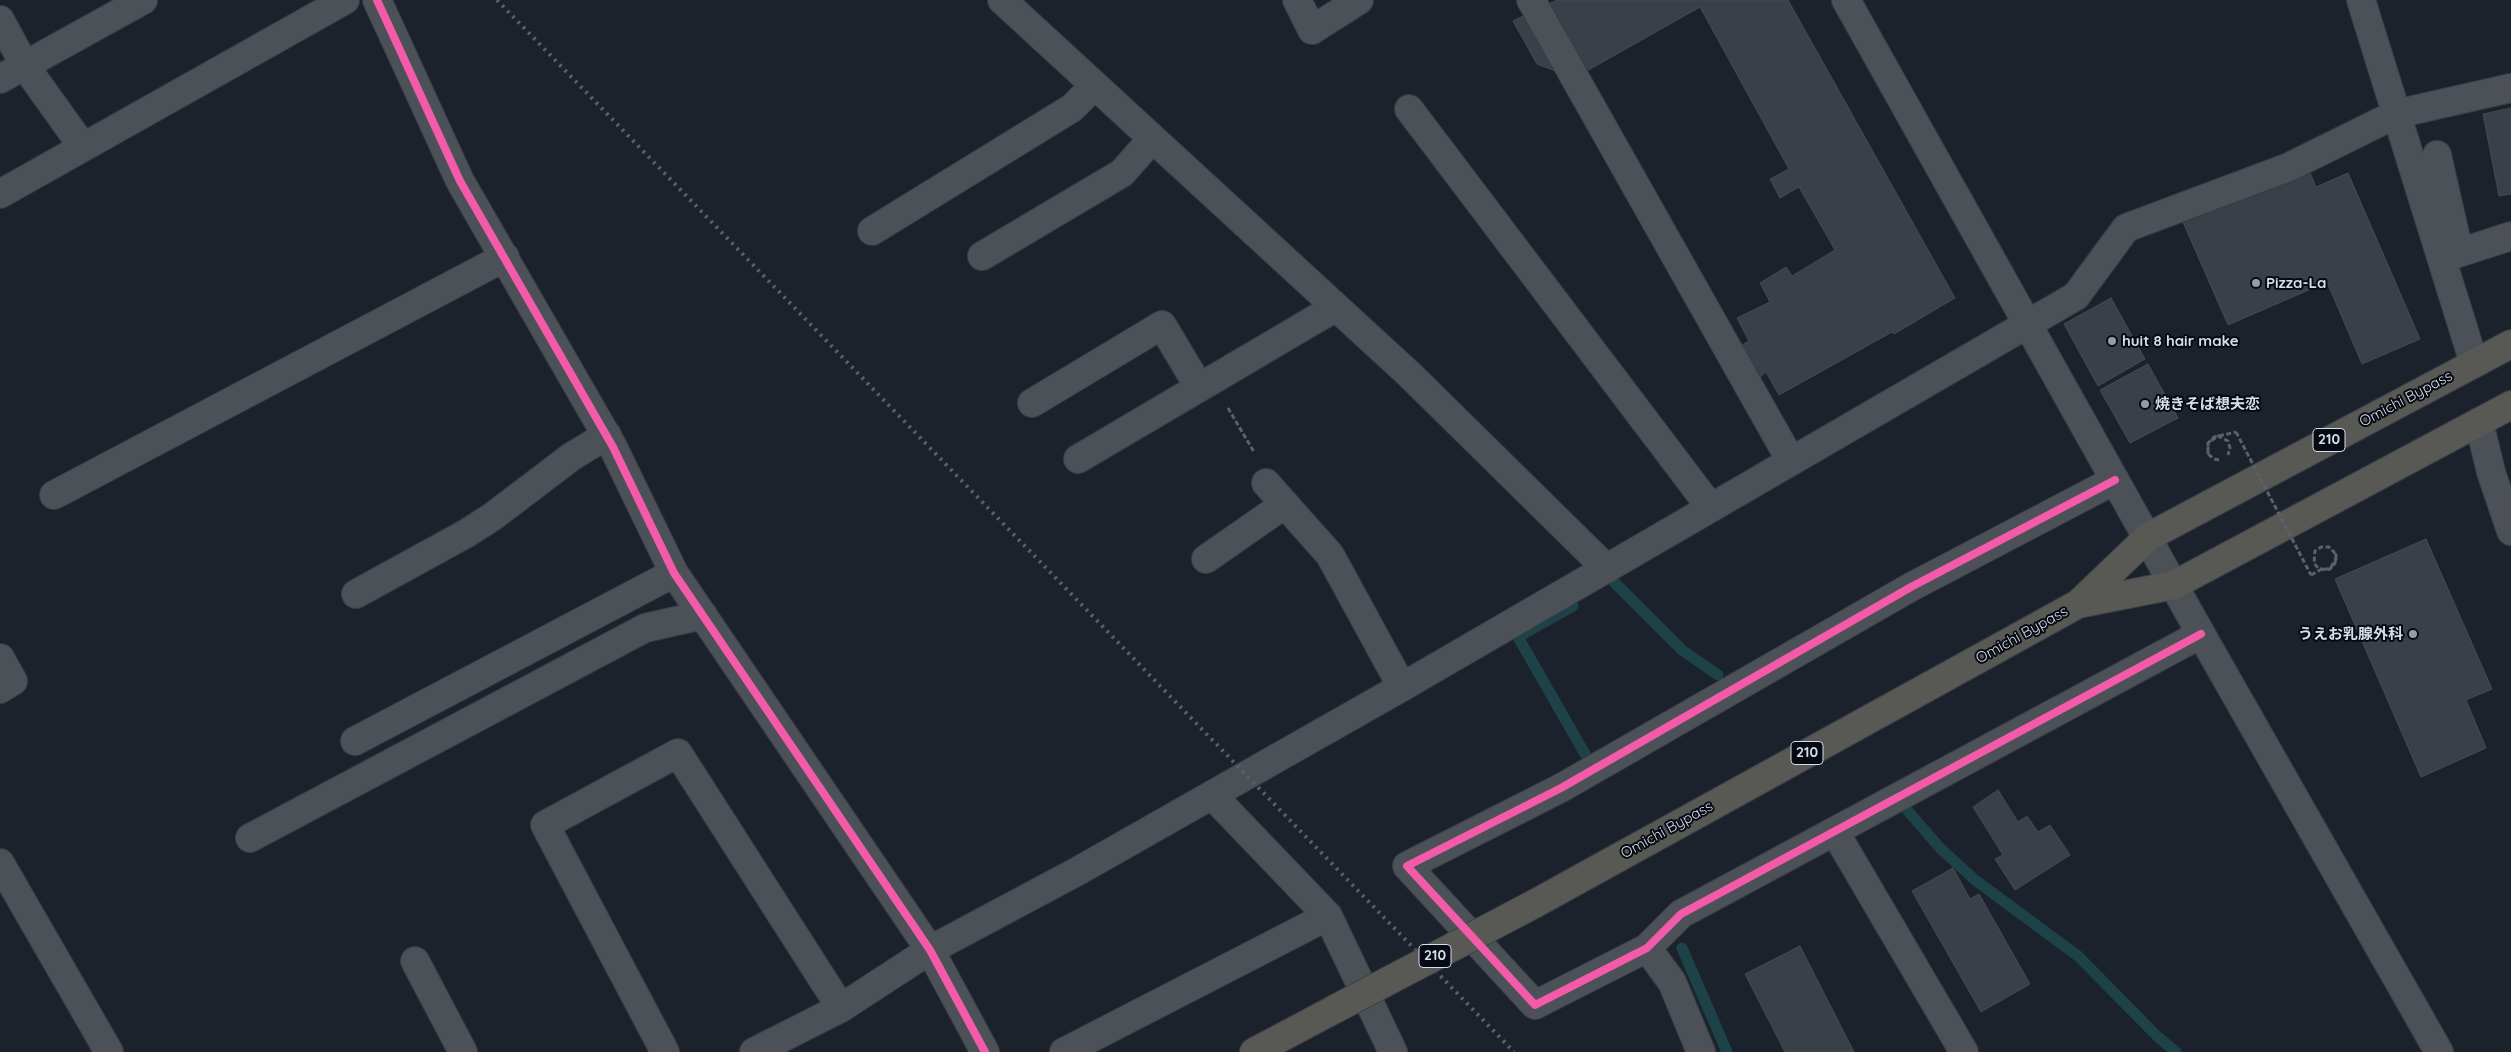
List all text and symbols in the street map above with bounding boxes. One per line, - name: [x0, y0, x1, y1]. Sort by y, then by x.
- place label: Pizza-La: [2266, 274, 2326, 292]
- marker: Pizza-La: [2250, 277, 2262, 289]
- place label: huit 8 hair make: [2122, 332, 2239, 350]
- marker: huit 8 hair make: [2106, 335, 2118, 347]
- street label: Omichi Bypass: [2357, 367, 2455, 431]
- place label: 焼きそば想夫恋: [2155, 395, 2260, 413]
- marker: 焼きそば想夫恋: [2139, 398, 2151, 410]
- road number: 210: [2313, 428, 2345, 452]
- street label: Omichi Bypass: [1973, 602, 2071, 668]
- place label: うえお乳腺外科: [2298, 625, 2403, 643]
- marker: うえお乳腺外科: [2407, 628, 2419, 640]
- road number: 210: [1791, 741, 1823, 764]
- street label: Omichi Bypass: [1618, 797, 1716, 863]
- road number: 210: [1419, 944, 1451, 968]

